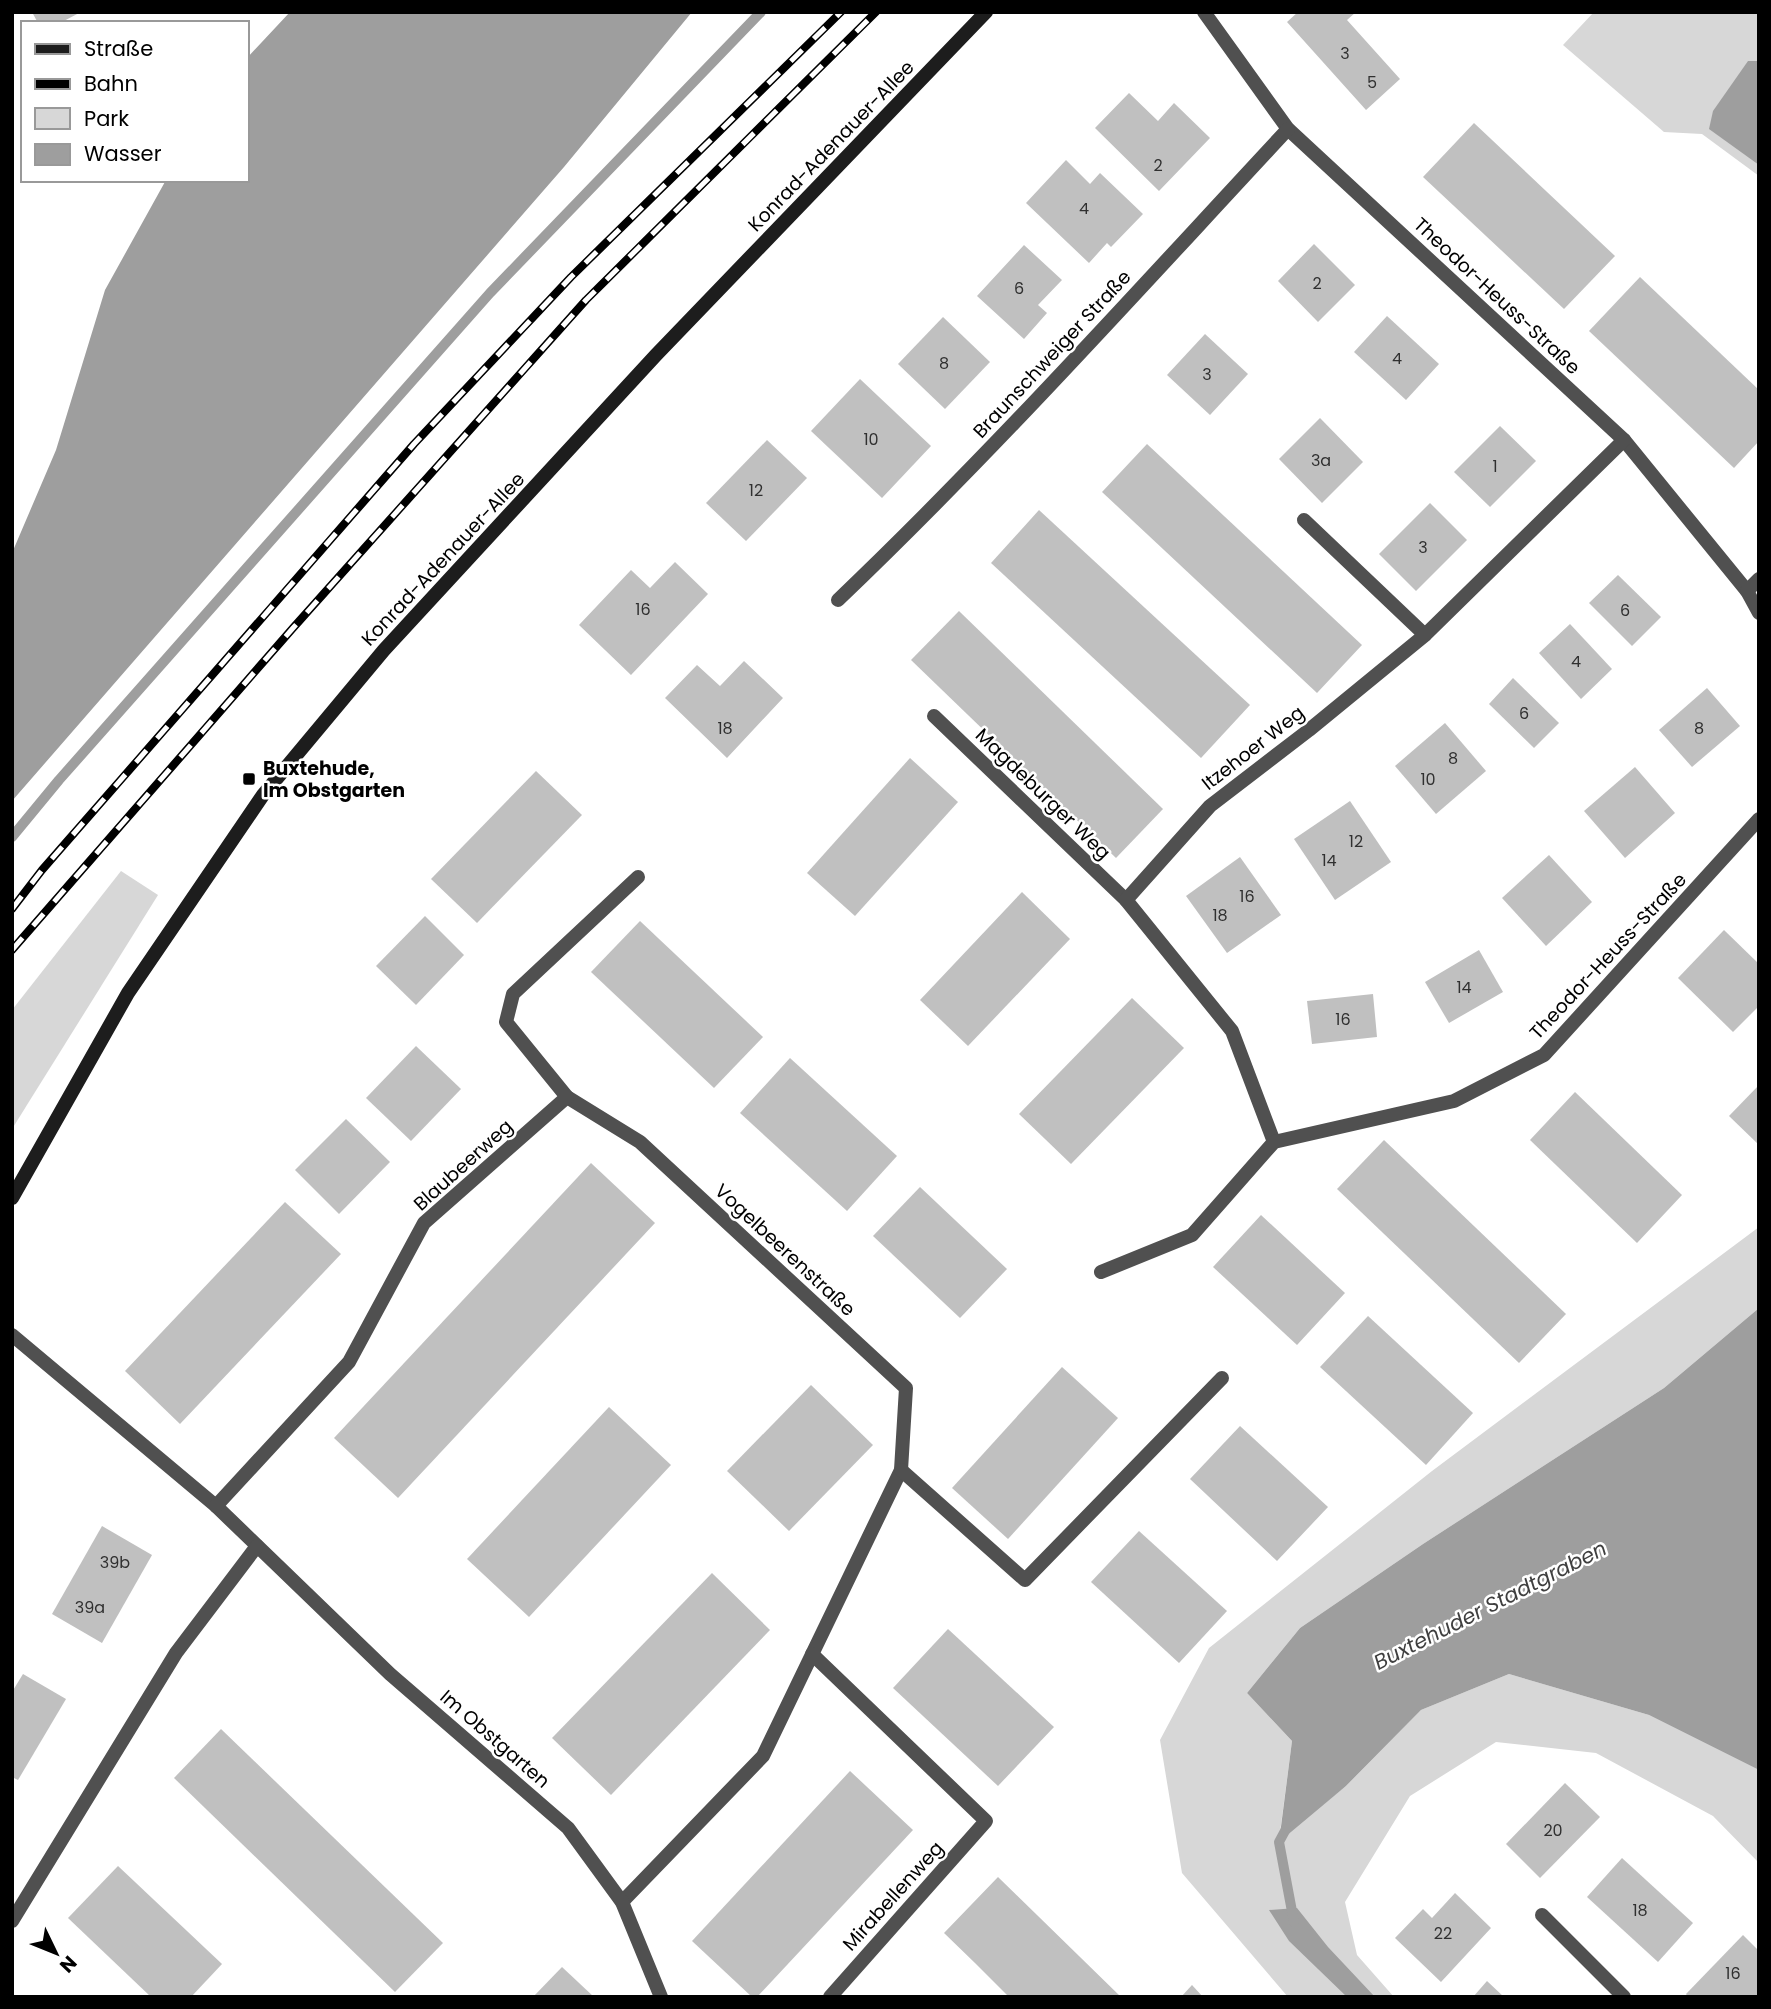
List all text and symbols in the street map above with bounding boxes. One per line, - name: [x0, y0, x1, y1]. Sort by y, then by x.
- legend: [21, 21, 248, 182]
- text: Straße: [84, 34, 153, 63]
- house number: 3: [1340, 42, 1350, 65]
- street label: Konrad-Adenauer-Allee: [742, 54, 920, 238]
- text: Bahn: [84, 69, 138, 98]
- house number: 5: [1367, 71, 1377, 94]
- text: Park: [84, 104, 129, 133]
- text: Wasser: [84, 139, 162, 168]
- house number: 2: [1153, 154, 1163, 177]
- house number: 4: [1079, 197, 1089, 220]
- street label: Theodor-Heuss-Straße: [1408, 211, 1586, 381]
- street label: Braunschweiger Straße: [967, 264, 1137, 444]
- house number: 2: [1312, 272, 1322, 295]
- house number: 6: [1014, 277, 1024, 300]
- house number: 4: [1392, 347, 1402, 370]
- house number: 8: [939, 352, 949, 375]
- house number: 3: [1202, 363, 1212, 386]
- house number: 10: [863, 428, 879, 451]
- house number: 3a: [1311, 449, 1331, 472]
- house number: 1: [1492, 455, 1498, 478]
- street label: Konrad-Adenauer-Allee: [355, 466, 531, 652]
- house number: 12: [749, 479, 763, 502]
- house number: 3: [1418, 536, 1428, 559]
- house number: 16: [635, 598, 651, 621]
- house number: 6: [1620, 599, 1630, 622]
- house number: 4: [1571, 650, 1581, 673]
- street label: Itzehoer Weg: [1196, 699, 1310, 797]
- house number: 6: [1519, 702, 1529, 725]
- house number: 18: [717, 717, 733, 740]
- house number: 8: [1694, 717, 1704, 740]
- street label: Magdeburger Weg: [969, 722, 1117, 866]
- house number: 8: [1448, 747, 1458, 770]
- place label: Buxtehude, Im Obstgarten: [263, 755, 405, 804]
- house number: 10: [1420, 768, 1436, 791]
- marker: Buxtehude, Im Obstgarten: [241, 771, 257, 787]
- house number: 12: [1349, 830, 1363, 853]
- house number: 14: [1321, 849, 1337, 872]
- street label: Theodor-Heuss-Straße: [1523, 867, 1693, 1045]
- house number: 16: [1239, 885, 1255, 908]
- house number: 18: [1212, 904, 1228, 927]
- house number: 14: [1456, 976, 1472, 999]
- house number: 16: [1335, 1008, 1351, 1031]
- street label: Blaubeerweg: [408, 1113, 518, 1217]
- street label: Vogelbeerenstraße: [709, 1178, 861, 1322]
- water label: Buxtehuder Stadtgraben: [1368, 1534, 1612, 1676]
- house number: 39b: [100, 1551, 130, 1574]
- house number: 39a: [75, 1596, 105, 1619]
- street label: Im Obstgarten: [434, 1684, 556, 1794]
- house number: 20: [1543, 1819, 1563, 1842]
- street label: Mirabellenweg: [836, 1835, 950, 1957]
- house number: 18: [1632, 1899, 1648, 1922]
- north arrow: [21, 1918, 91, 1988]
- house number: 22: [1434, 1922, 1452, 1945]
- text: N: [53, 1950, 83, 1979]
- house number: 16: [1725, 1962, 1741, 1985]

